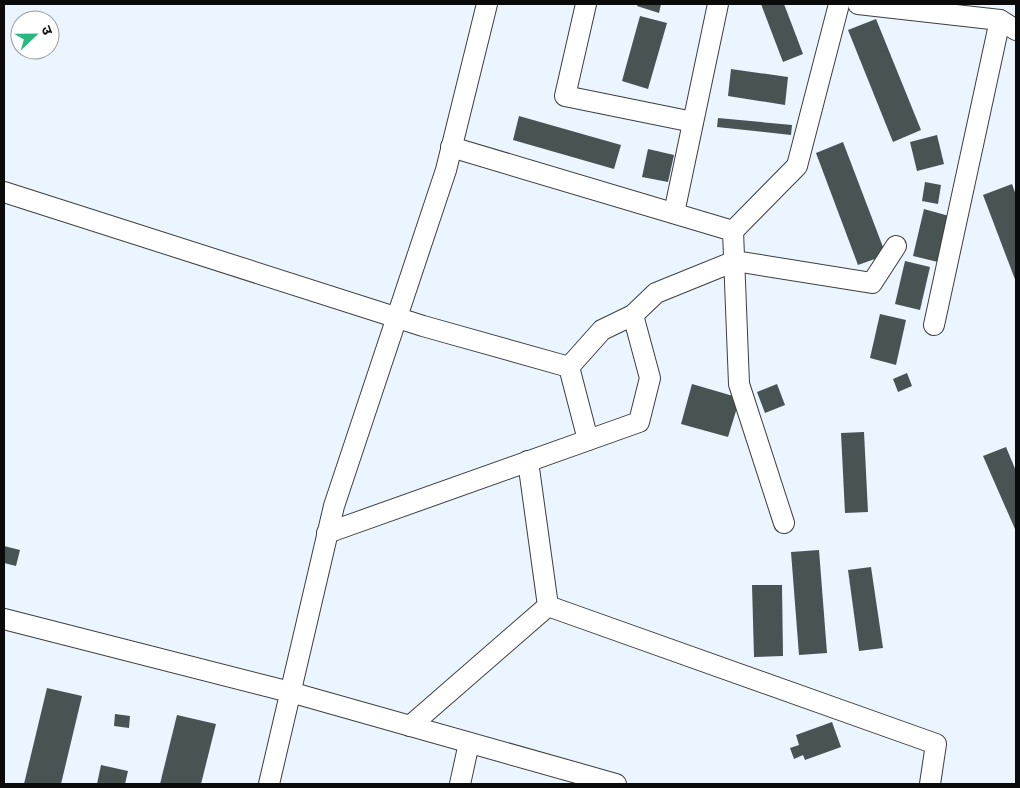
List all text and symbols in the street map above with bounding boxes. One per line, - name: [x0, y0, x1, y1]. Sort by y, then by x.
- north arrow: [10, 10, 60, 60]
- text: उ: [37, 23, 57, 38]

